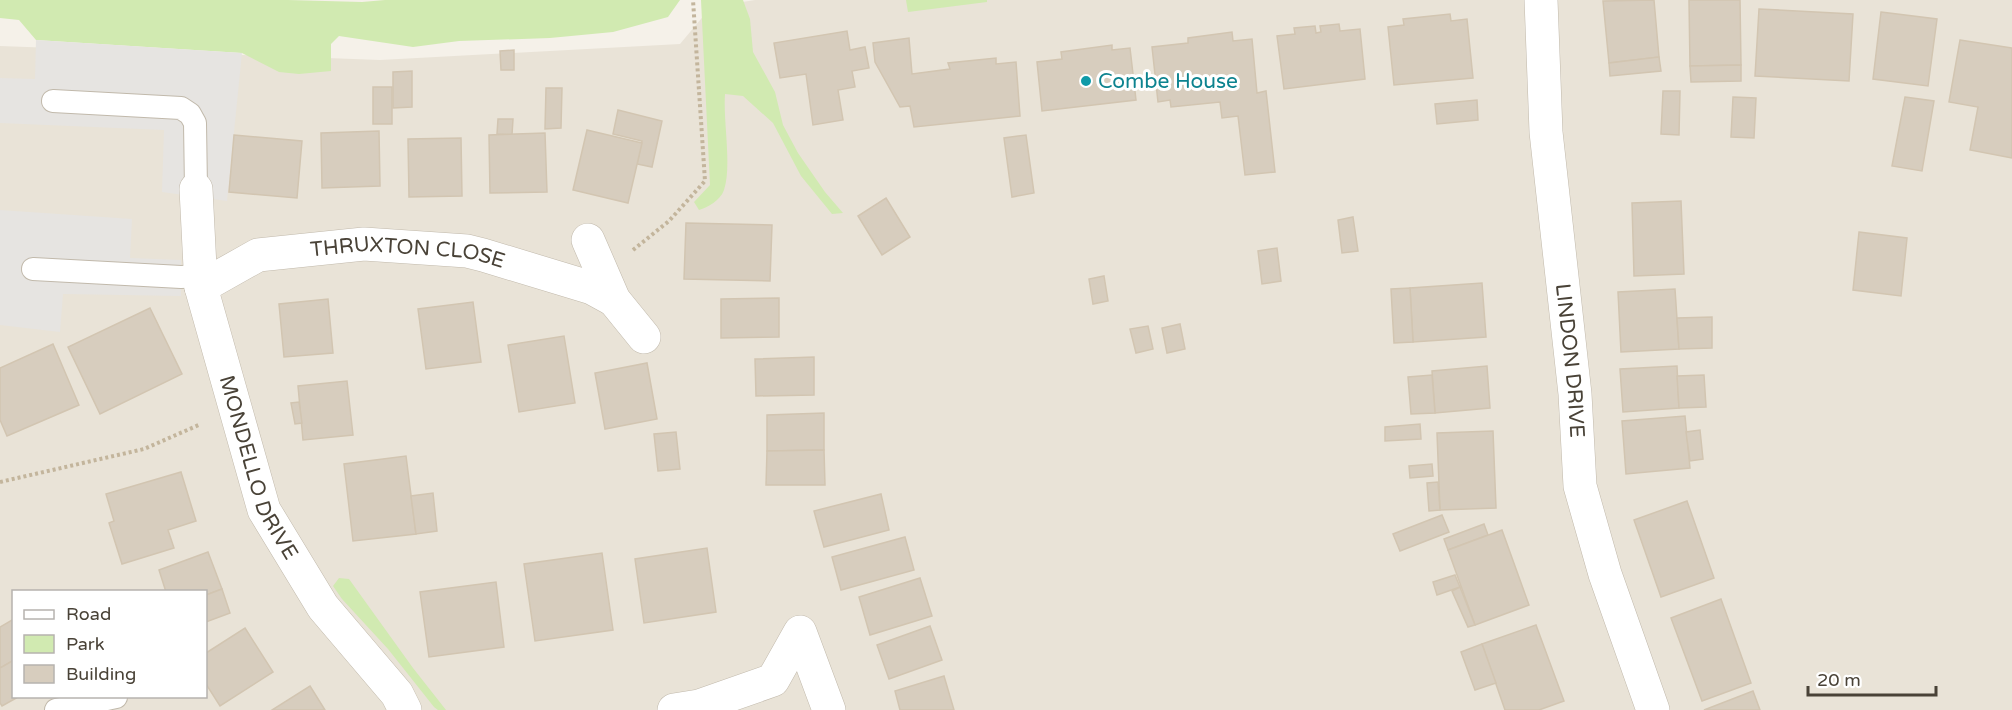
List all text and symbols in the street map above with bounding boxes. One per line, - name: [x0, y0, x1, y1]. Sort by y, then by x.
- place label: Combe House: [1098, 69, 1238, 94]
- marker: Combe House: [1079, 74, 1093, 88]
- street label: THRUXTON CLOSE: [309, 231, 508, 273]
- street label: LINDON DRIVE: [1550, 282, 1590, 438]
- street label: MONDELLO DRIVE: [214, 373, 304, 564]
- legend: [12, 590, 207, 698]
- text: Road: [66, 603, 111, 625]
- text: Park: [66, 633, 105, 655]
- scale bar: [1808, 659, 1936, 697]
- text: Building: [66, 663, 136, 685]
- text: 20 m: [1817, 669, 1861, 691]

